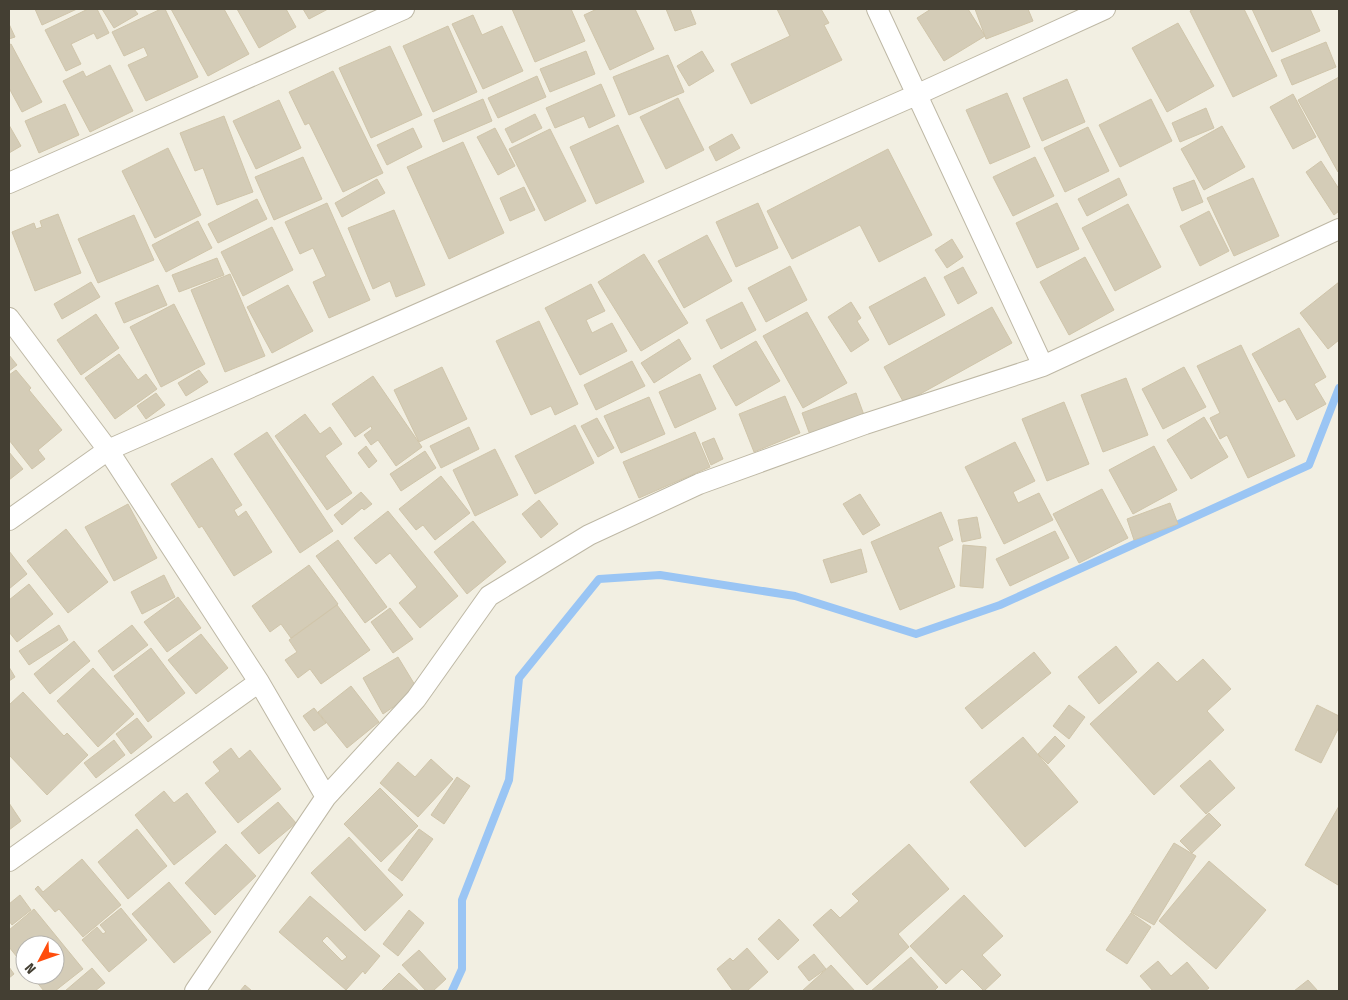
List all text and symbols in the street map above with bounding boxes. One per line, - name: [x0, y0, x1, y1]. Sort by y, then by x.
- north arrow: [15, 935, 65, 985]
- text: N: [21, 959, 40, 977]

